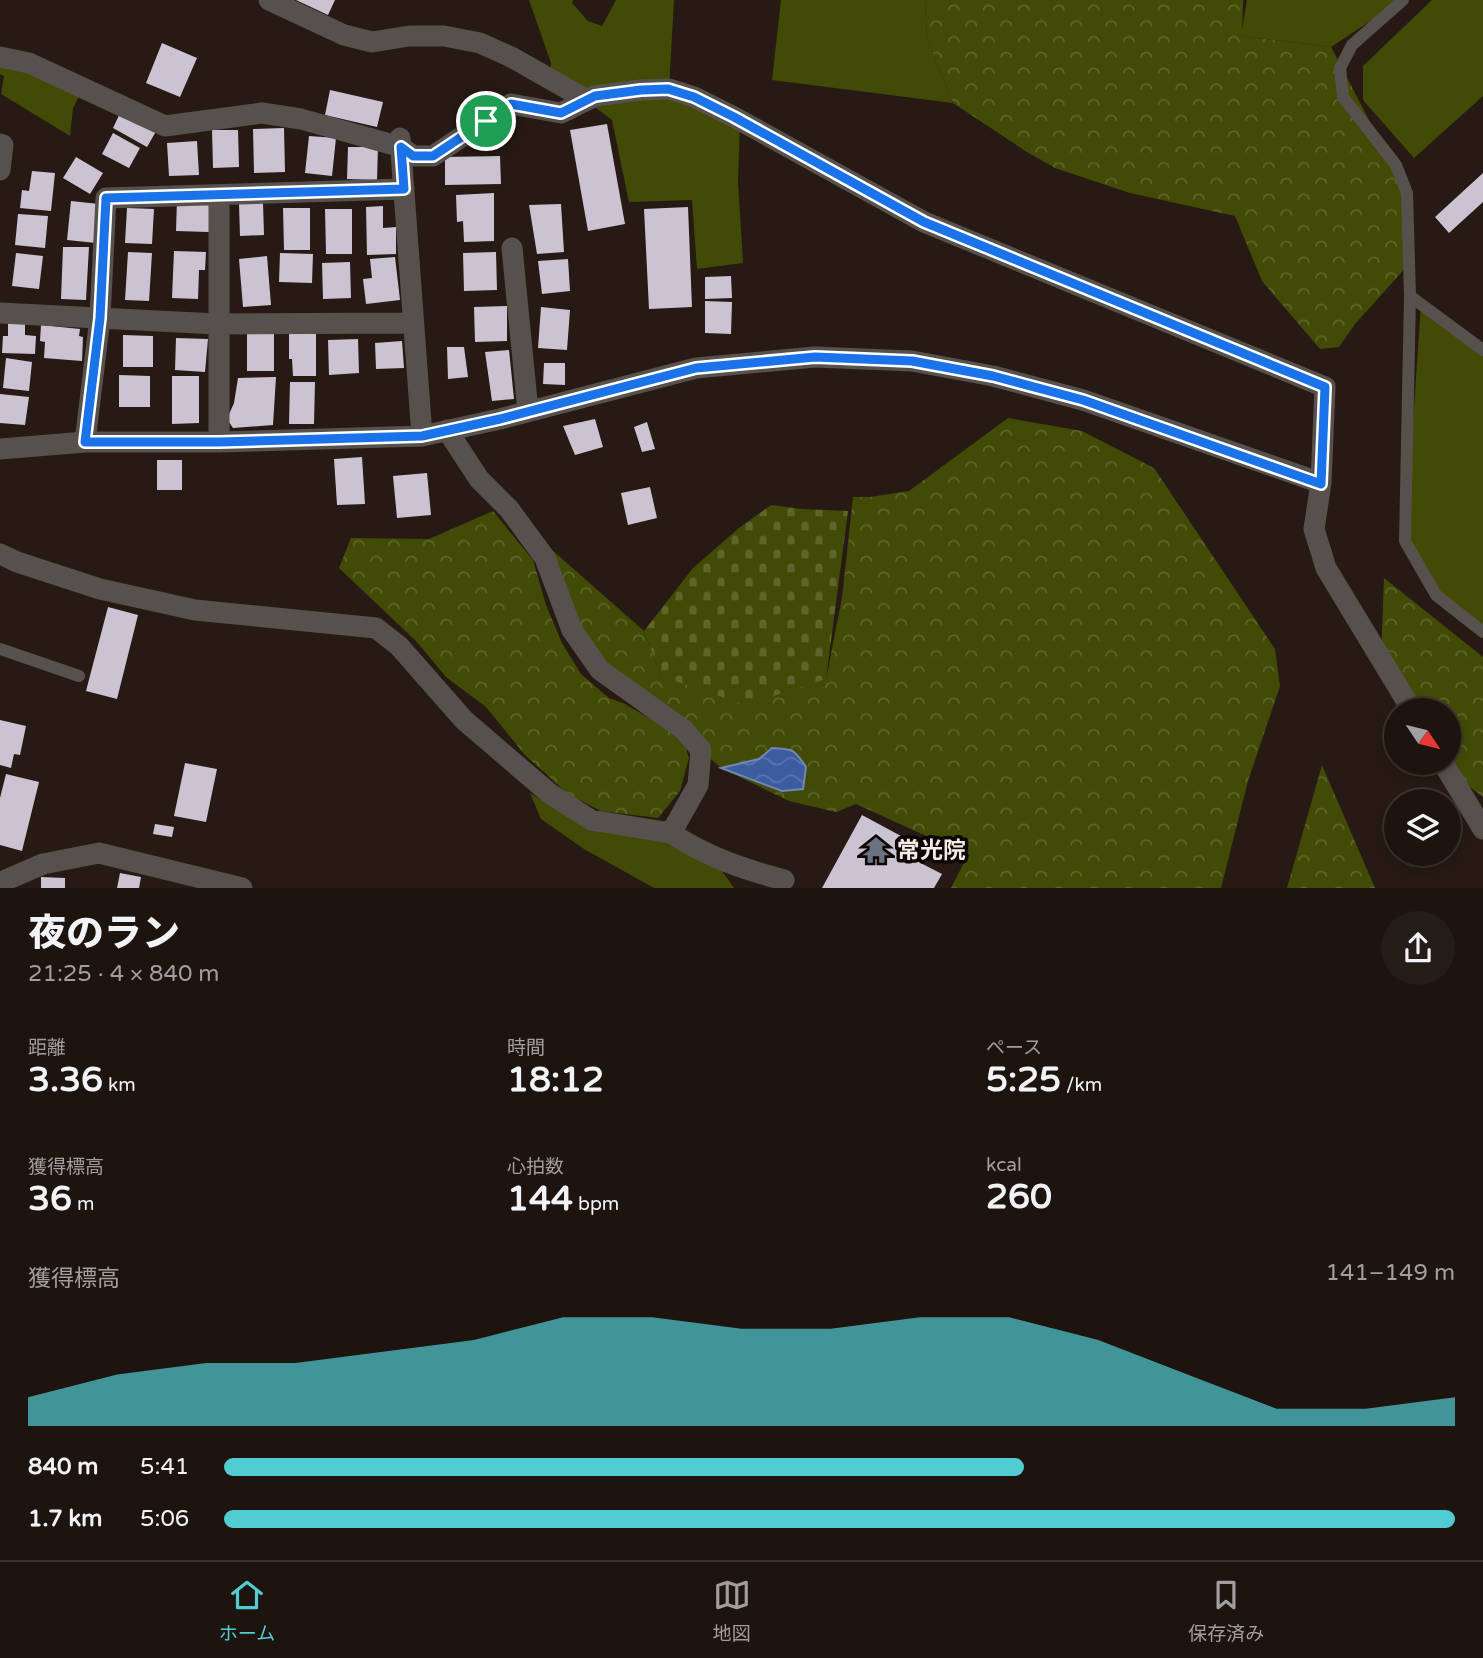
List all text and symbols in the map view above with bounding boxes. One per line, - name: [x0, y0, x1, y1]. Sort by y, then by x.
- pin: [456, 91, 516, 151]
- icon: arrive: [467, 102, 505, 140]
- north arrow: [1384, 698, 1461, 775]
- map controls: [1384, 698, 1461, 866]
- button: layers: [1384, 789, 1461, 866]
- temple icon: 常光院: [861, 835, 891, 865]
- place label: 常光院: [897, 837, 966, 865]
- text: 夜のラン: [28, 911, 180, 957]
- button: share: [1381, 911, 1455, 985]
- text: 21:25 · 4 × 840 m: [28, 960, 219, 988]
- text: 距離: [28, 1037, 66, 1059]
- text: 時間: [507, 1037, 545, 1059]
- text: ペース: [986, 1037, 1042, 1059]
- text: 3.36: [28, 1059, 103, 1101]
- text: 18:12: [507, 1059, 604, 1101]
- text: 5:25: [986, 1059, 1061, 1101]
- text: km: [103, 1074, 136, 1096]
- text: /km: [1061, 1074, 1102, 1096]
- text: kcal: [986, 1154, 1022, 1176]
- text: 獲得標高: [28, 1156, 104, 1178]
- text: 心拍数: [507, 1156, 564, 1178]
- text: 260: [986, 1176, 1052, 1218]
- text: 36: [28, 1178, 72, 1220]
- text: 144: [507, 1178, 573, 1220]
- text: m: [72, 1193, 94, 1215]
- text: bpm: [573, 1193, 619, 1215]
- text: 141–149 m: [1326, 1259, 1455, 1287]
- text: 獲得標高: [28, 1265, 120, 1293]
- text: 840 m: [28, 1453, 98, 1481]
- text: 5:41: [140, 1453, 189, 1481]
- text: 1.7 km: [28, 1505, 102, 1533]
- text: 5:06: [140, 1505, 189, 1533]
- tab: ホーム: [219, 1576, 275, 1645]
- tab: 地図: [713, 1576, 751, 1645]
- tab: 保存済み: [1188, 1576, 1264, 1645]

